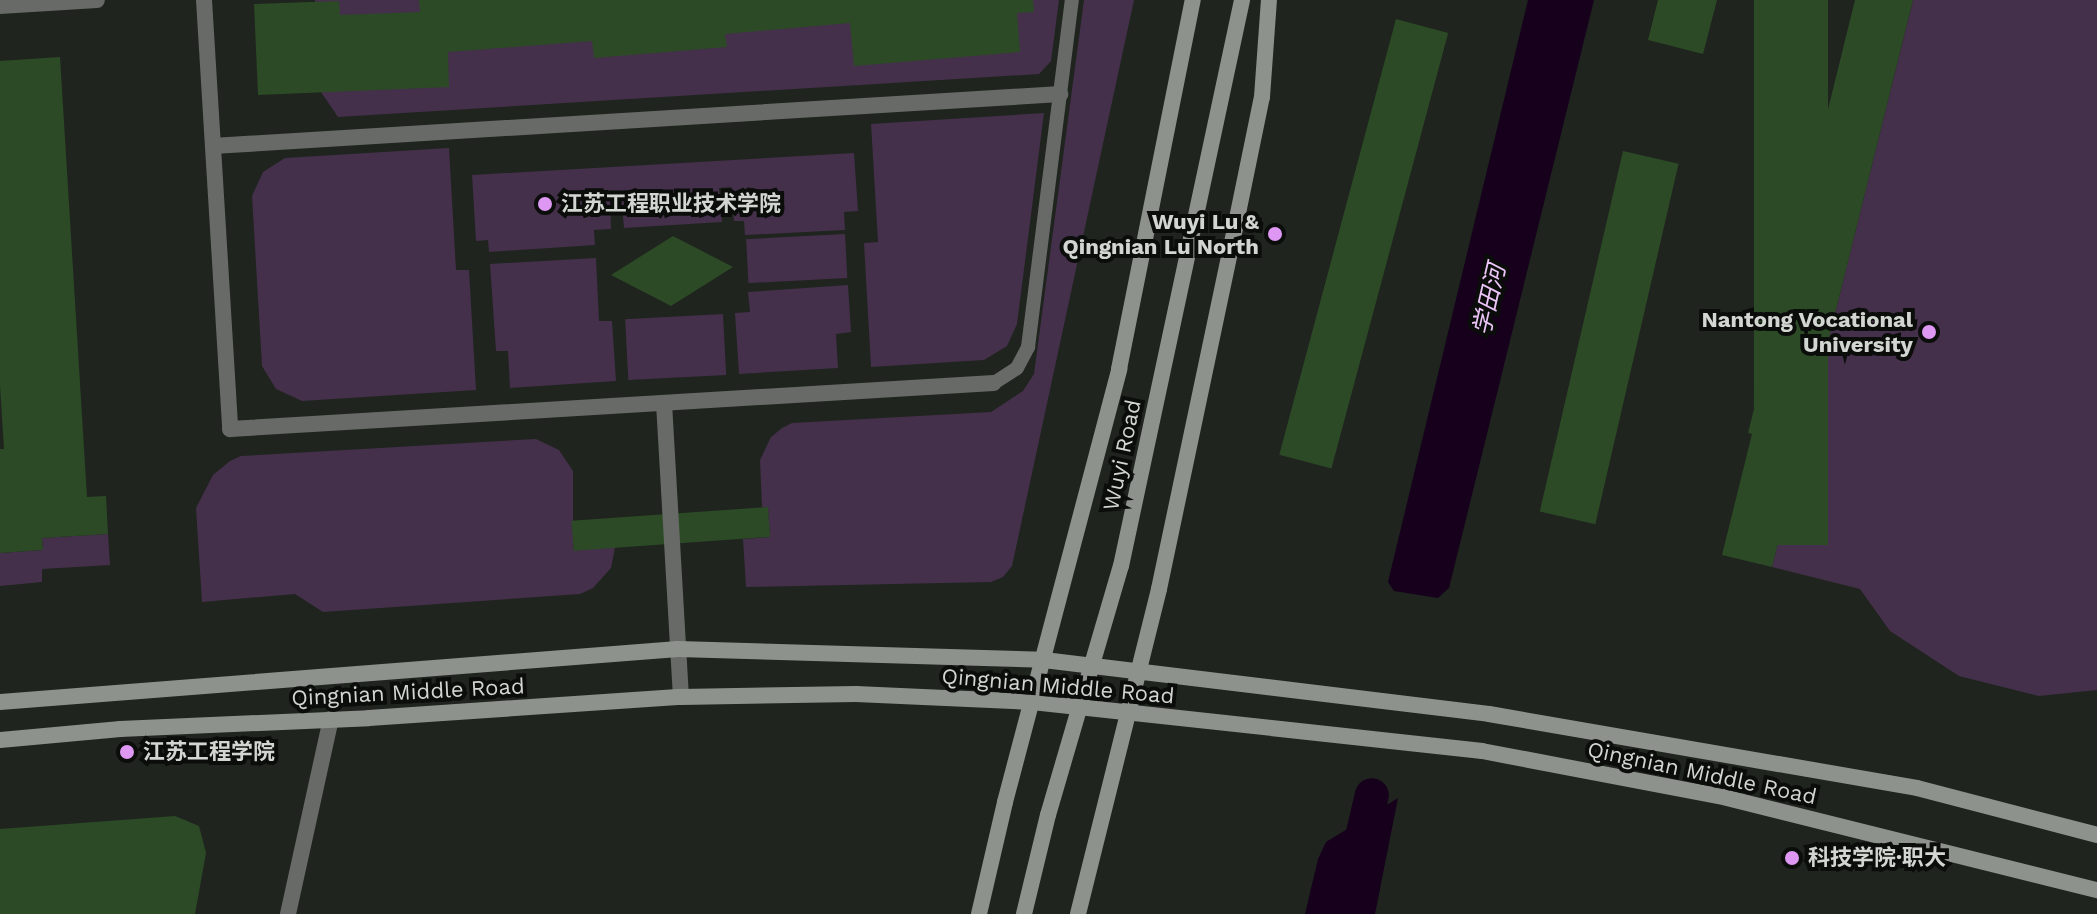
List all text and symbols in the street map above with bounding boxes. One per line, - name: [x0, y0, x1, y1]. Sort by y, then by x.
- place label: 江苏工程职业技术学院: [561, 191, 781, 217]
- marker: 江苏工程职业技术学院: [536, 195, 554, 213]
- place label: Wuyi Lu & Qingnian Lu North: [1063, 208, 1259, 260]
- marker: Wuyi Lu & Qingnian Lu North: [1266, 225, 1284, 243]
- water label: 学田河: [1468, 262, 1512, 338]
- place label: Nantong Vocational University: [1701, 306, 1913, 358]
- marker: Nantong Vocational University: [1920, 323, 1938, 341]
- street label: Wuyi Road: [1097, 397, 1147, 513]
- street label: Qingnian Middle Road: [941, 663, 1175, 709]
- street label: Qingnian Middle Road: [291, 673, 525, 711]
- street label: Qingnian Middle Road: [1585, 736, 1819, 810]
- place label: 江苏工程学院: [143, 739, 275, 765]
- marker: 江苏工程学院: [118, 743, 136, 761]
- place label: 科技学院·职大: [1808, 845, 1946, 871]
- marker: 科技学院·职大: [1783, 849, 1801, 867]

